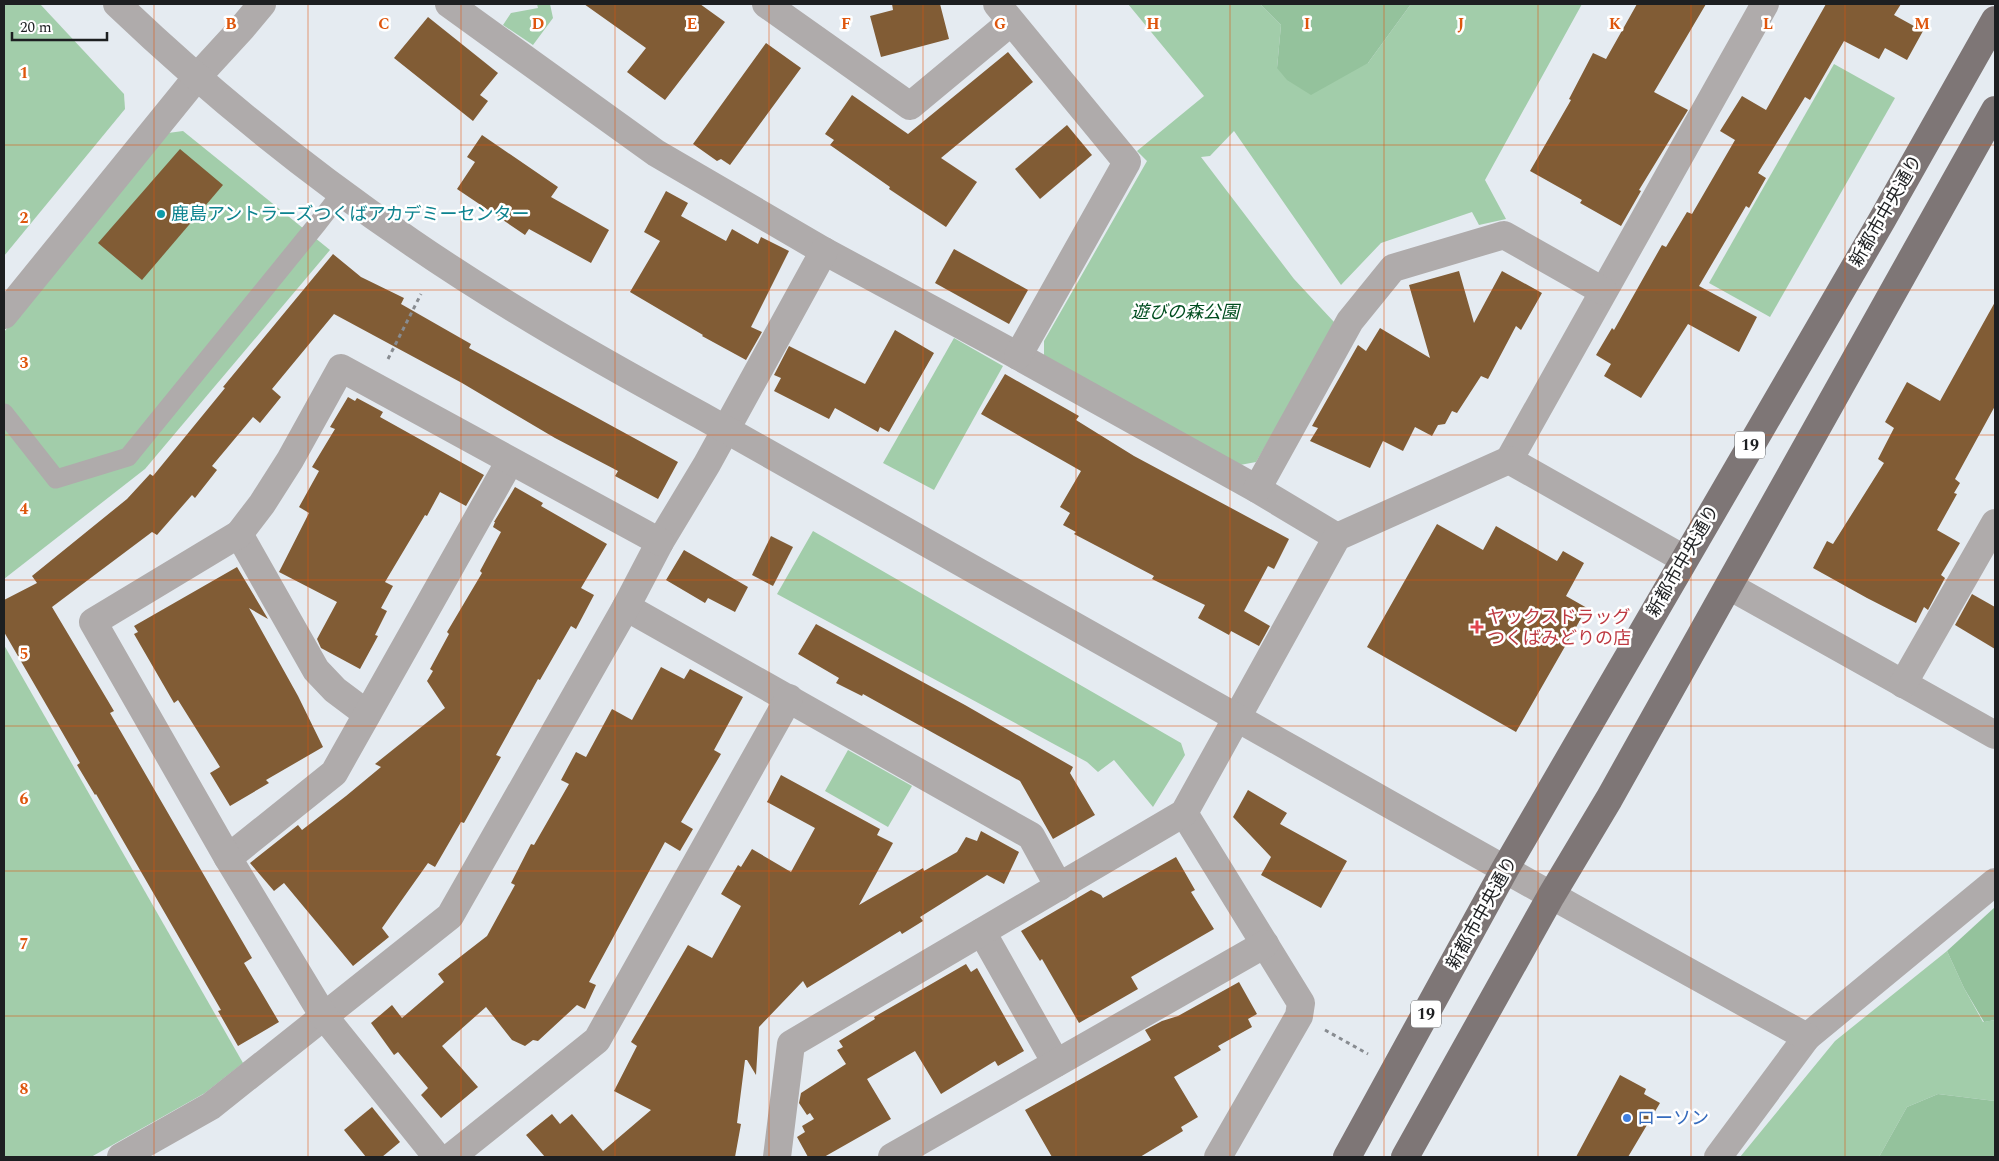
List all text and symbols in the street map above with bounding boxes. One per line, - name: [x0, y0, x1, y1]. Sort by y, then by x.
- scale bar: [12, 10, 108, 42]
- text: B: [225, 12, 237, 36]
- text: C: [378, 12, 390, 36]
- text: D: [532, 12, 545, 36]
- text: E: [687, 12, 697, 36]
- text: F: [841, 12, 851, 36]
- text: G: [994, 12, 1006, 36]
- text: H: [1146, 12, 1160, 36]
- text: I: [1304, 12, 1310, 36]
- text: J: [1458, 12, 1465, 36]
- text: K: [1609, 12, 1622, 36]
- text: L: [1763, 12, 1773, 36]
- text: M: [1914, 12, 1930, 36]
- text: 20 m: [20, 16, 52, 39]
- text: 1: [20, 61, 28, 85]
- street label: 新都市中央通り: [1843, 150, 1929, 272]
- place label: 鹿島アントラーズつくばアカデミーセンター: [171, 201, 529, 228]
- text: 2: [20, 206, 29, 230]
- marker: 鹿島アントラーズつくばアカデミーセンター: [155, 208, 167, 220]
- park label: 遊びの森公園: [1131, 299, 1242, 326]
- text: 3: [20, 351, 29, 375]
- road number: 19: [1735, 432, 1765, 458]
- text: 4: [20, 497, 29, 521]
- street label: 新都市中央通り: [1640, 500, 1726, 622]
- place label: ヤックスドラッグ つくばみどりの店: [1487, 604, 1631, 652]
- marker: ヤックスドラッグ つくばみどりの店: [1471, 621, 1483, 633]
- text: 5: [20, 642, 28, 666]
- text: 6: [20, 787, 29, 811]
- street label: 新都市中央通り: [1440, 851, 1524, 975]
- text: 7: [20, 932, 29, 956]
- road number: 19: [1411, 1001, 1441, 1028]
- text: 8: [20, 1077, 29, 1101]
- place label: ローソン: [1637, 1105, 1709, 1132]
- marker: ローソン: [1621, 1112, 1633, 1124]

